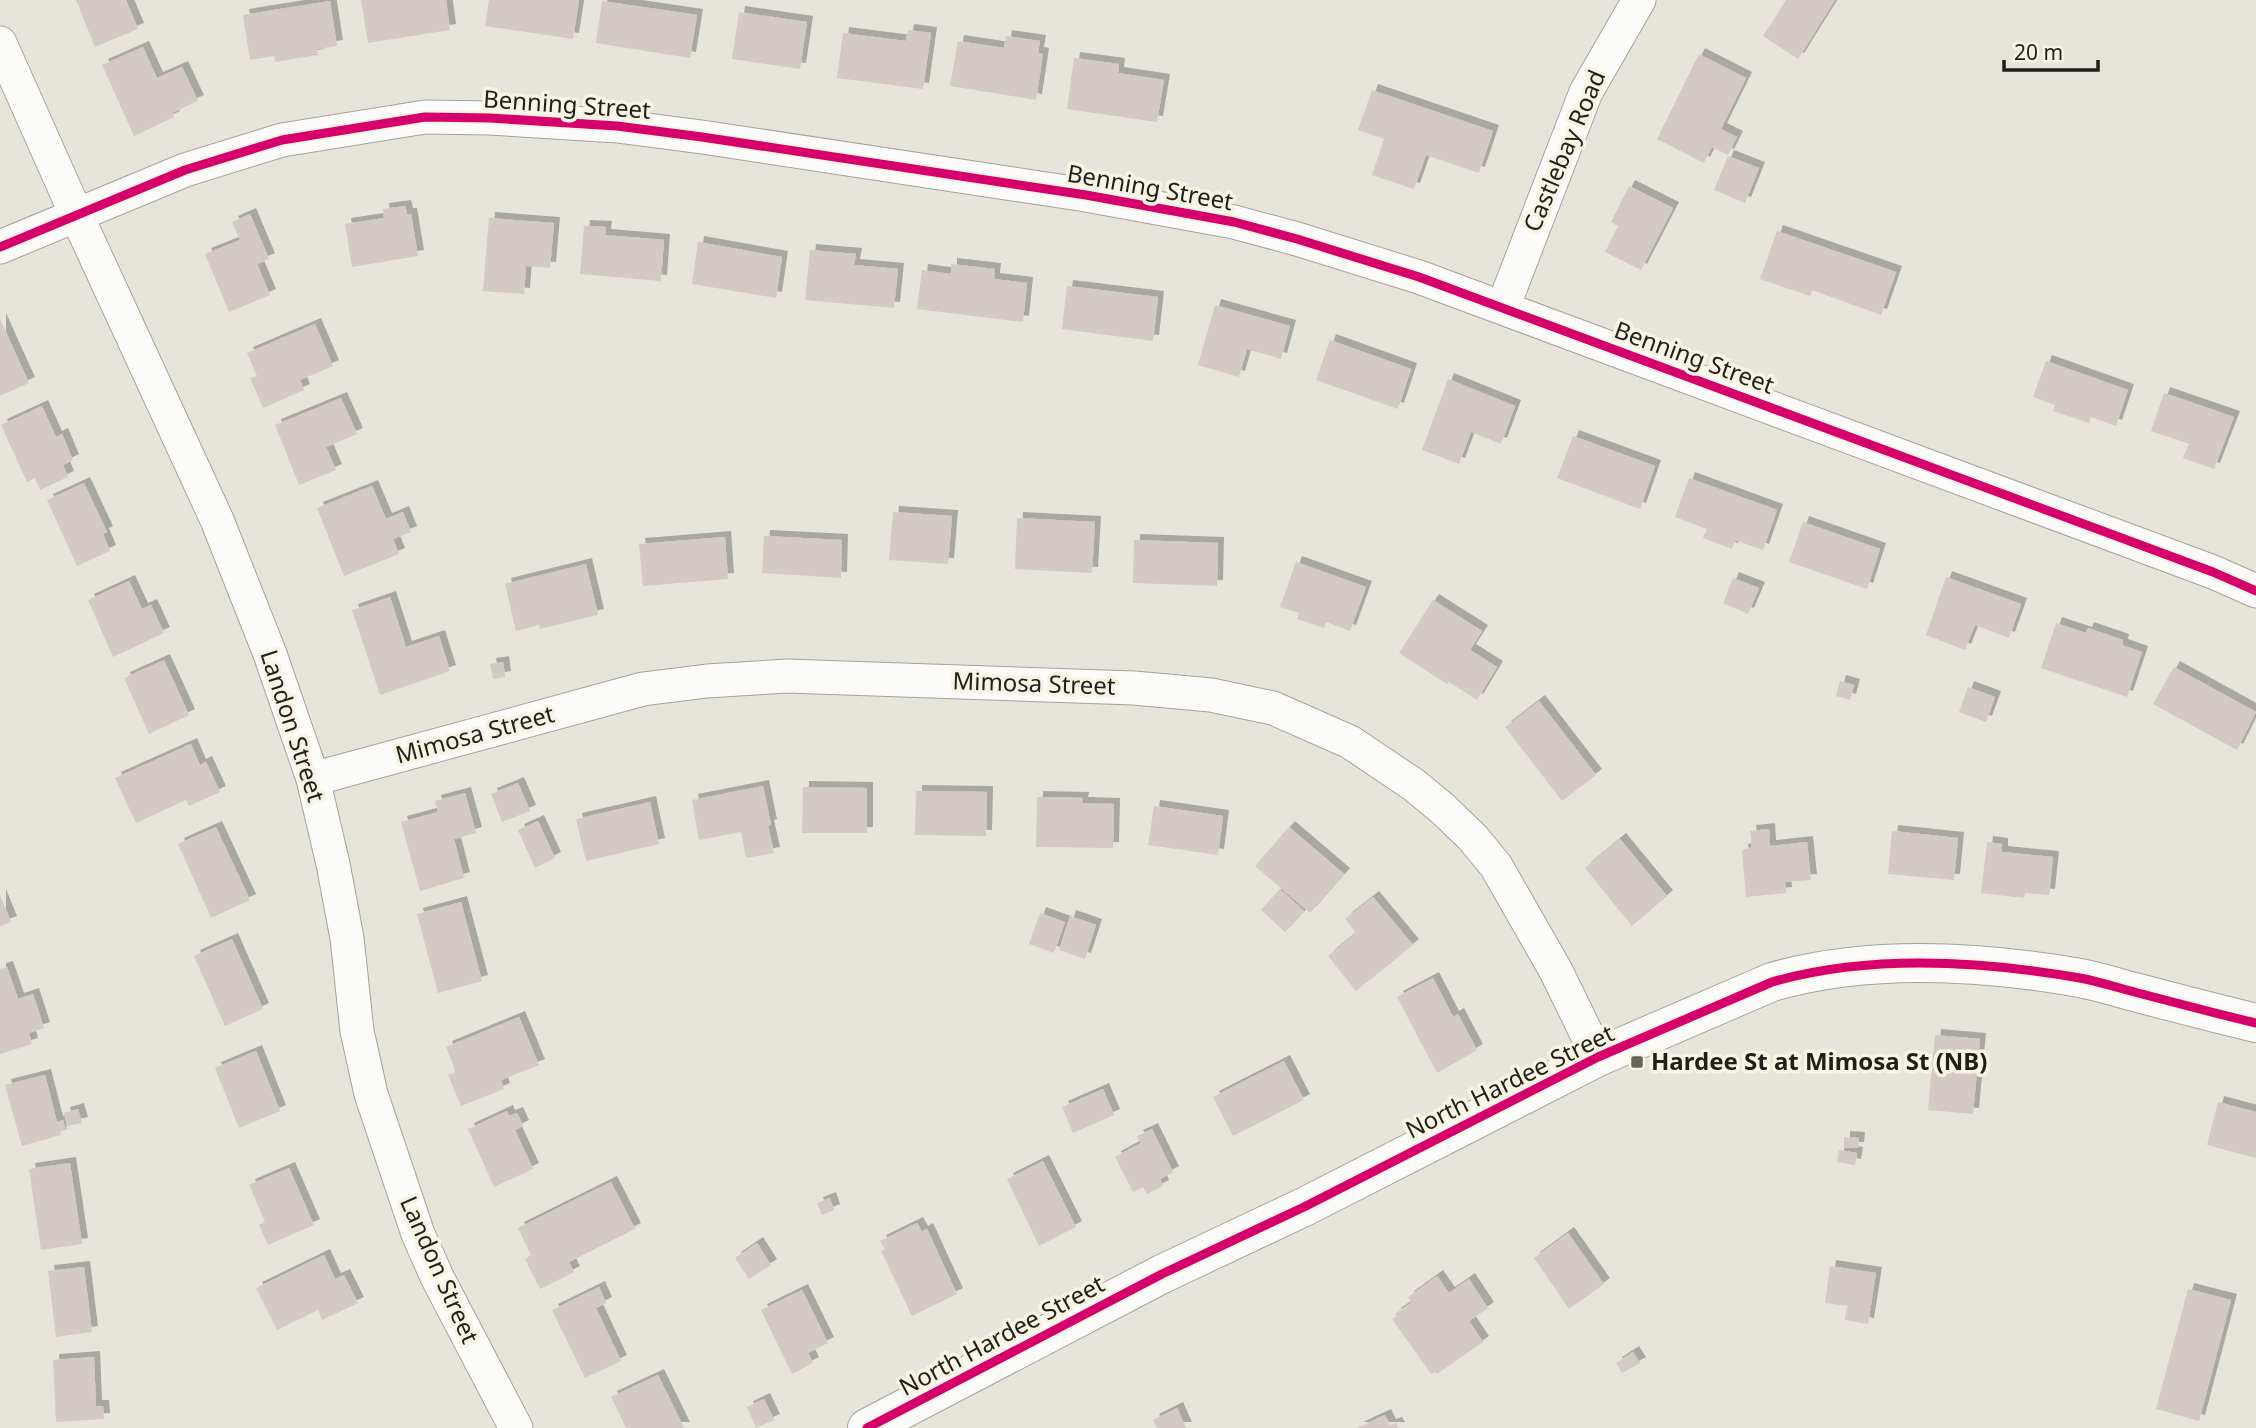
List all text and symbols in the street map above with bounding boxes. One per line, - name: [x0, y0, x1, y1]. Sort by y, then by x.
- scale bar: [2004, 28, 2098, 72]
- text: 20 m: [2014, 38, 2063, 66]
- street label: Castlebay Road: [1515, 64, 1613, 236]
- street label: Benning Street: [482, 81, 652, 126]
- street label: Benning Street: [1065, 156, 1236, 217]
- street label: Benning Street: [1610, 312, 1779, 401]
- street label: Landon Street: [253, 645, 334, 806]
- street label: Mimosa Street: [952, 663, 1116, 702]
- street label: Mimosa Street: [392, 696, 558, 771]
- street label: North Hardee Street: [1400, 1016, 1619, 1145]
- place label: Hardee St at Mimosa St (NB): [1651, 1044, 1987, 1077]
- marker: Hardee St at Mimosa St (NB): [1629, 1054, 1645, 1070]
- street label: Landon Street: [393, 1190, 488, 1349]
- street label: North Hardee Street: [893, 1266, 1110, 1403]

